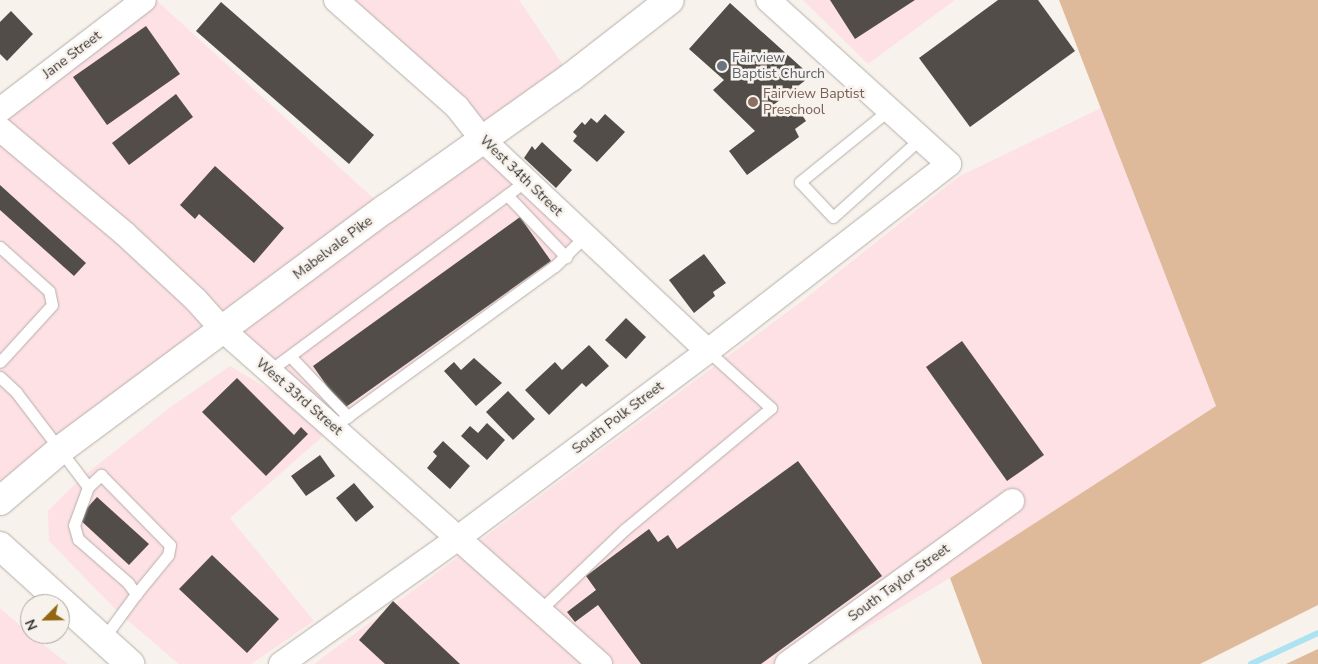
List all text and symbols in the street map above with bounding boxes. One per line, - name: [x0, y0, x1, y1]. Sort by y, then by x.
- street label: Jane Street: [39, 27, 105, 83]
- place label: Fairview Baptist Church: [732, 50, 825, 82]
- marker: Fairview Baptist Church: [716, 60, 728, 72]
- place label: Fairview Baptist Preschool: [763, 86, 864, 118]
- marker: Fairview Baptist Preschool: [747, 96, 759, 108]
- street label: West 34th Street: [476, 132, 566, 220]
- street label: Mabelvale Pike: [290, 213, 376, 283]
- street label: West 33rd Street: [252, 355, 346, 439]
- street label: South Polk Street: [569, 378, 667, 458]
- street label: South Taylor Street: [845, 541, 953, 625]
- north arrow: [20, 594, 70, 644]
- text: N: [21, 616, 42, 633]

